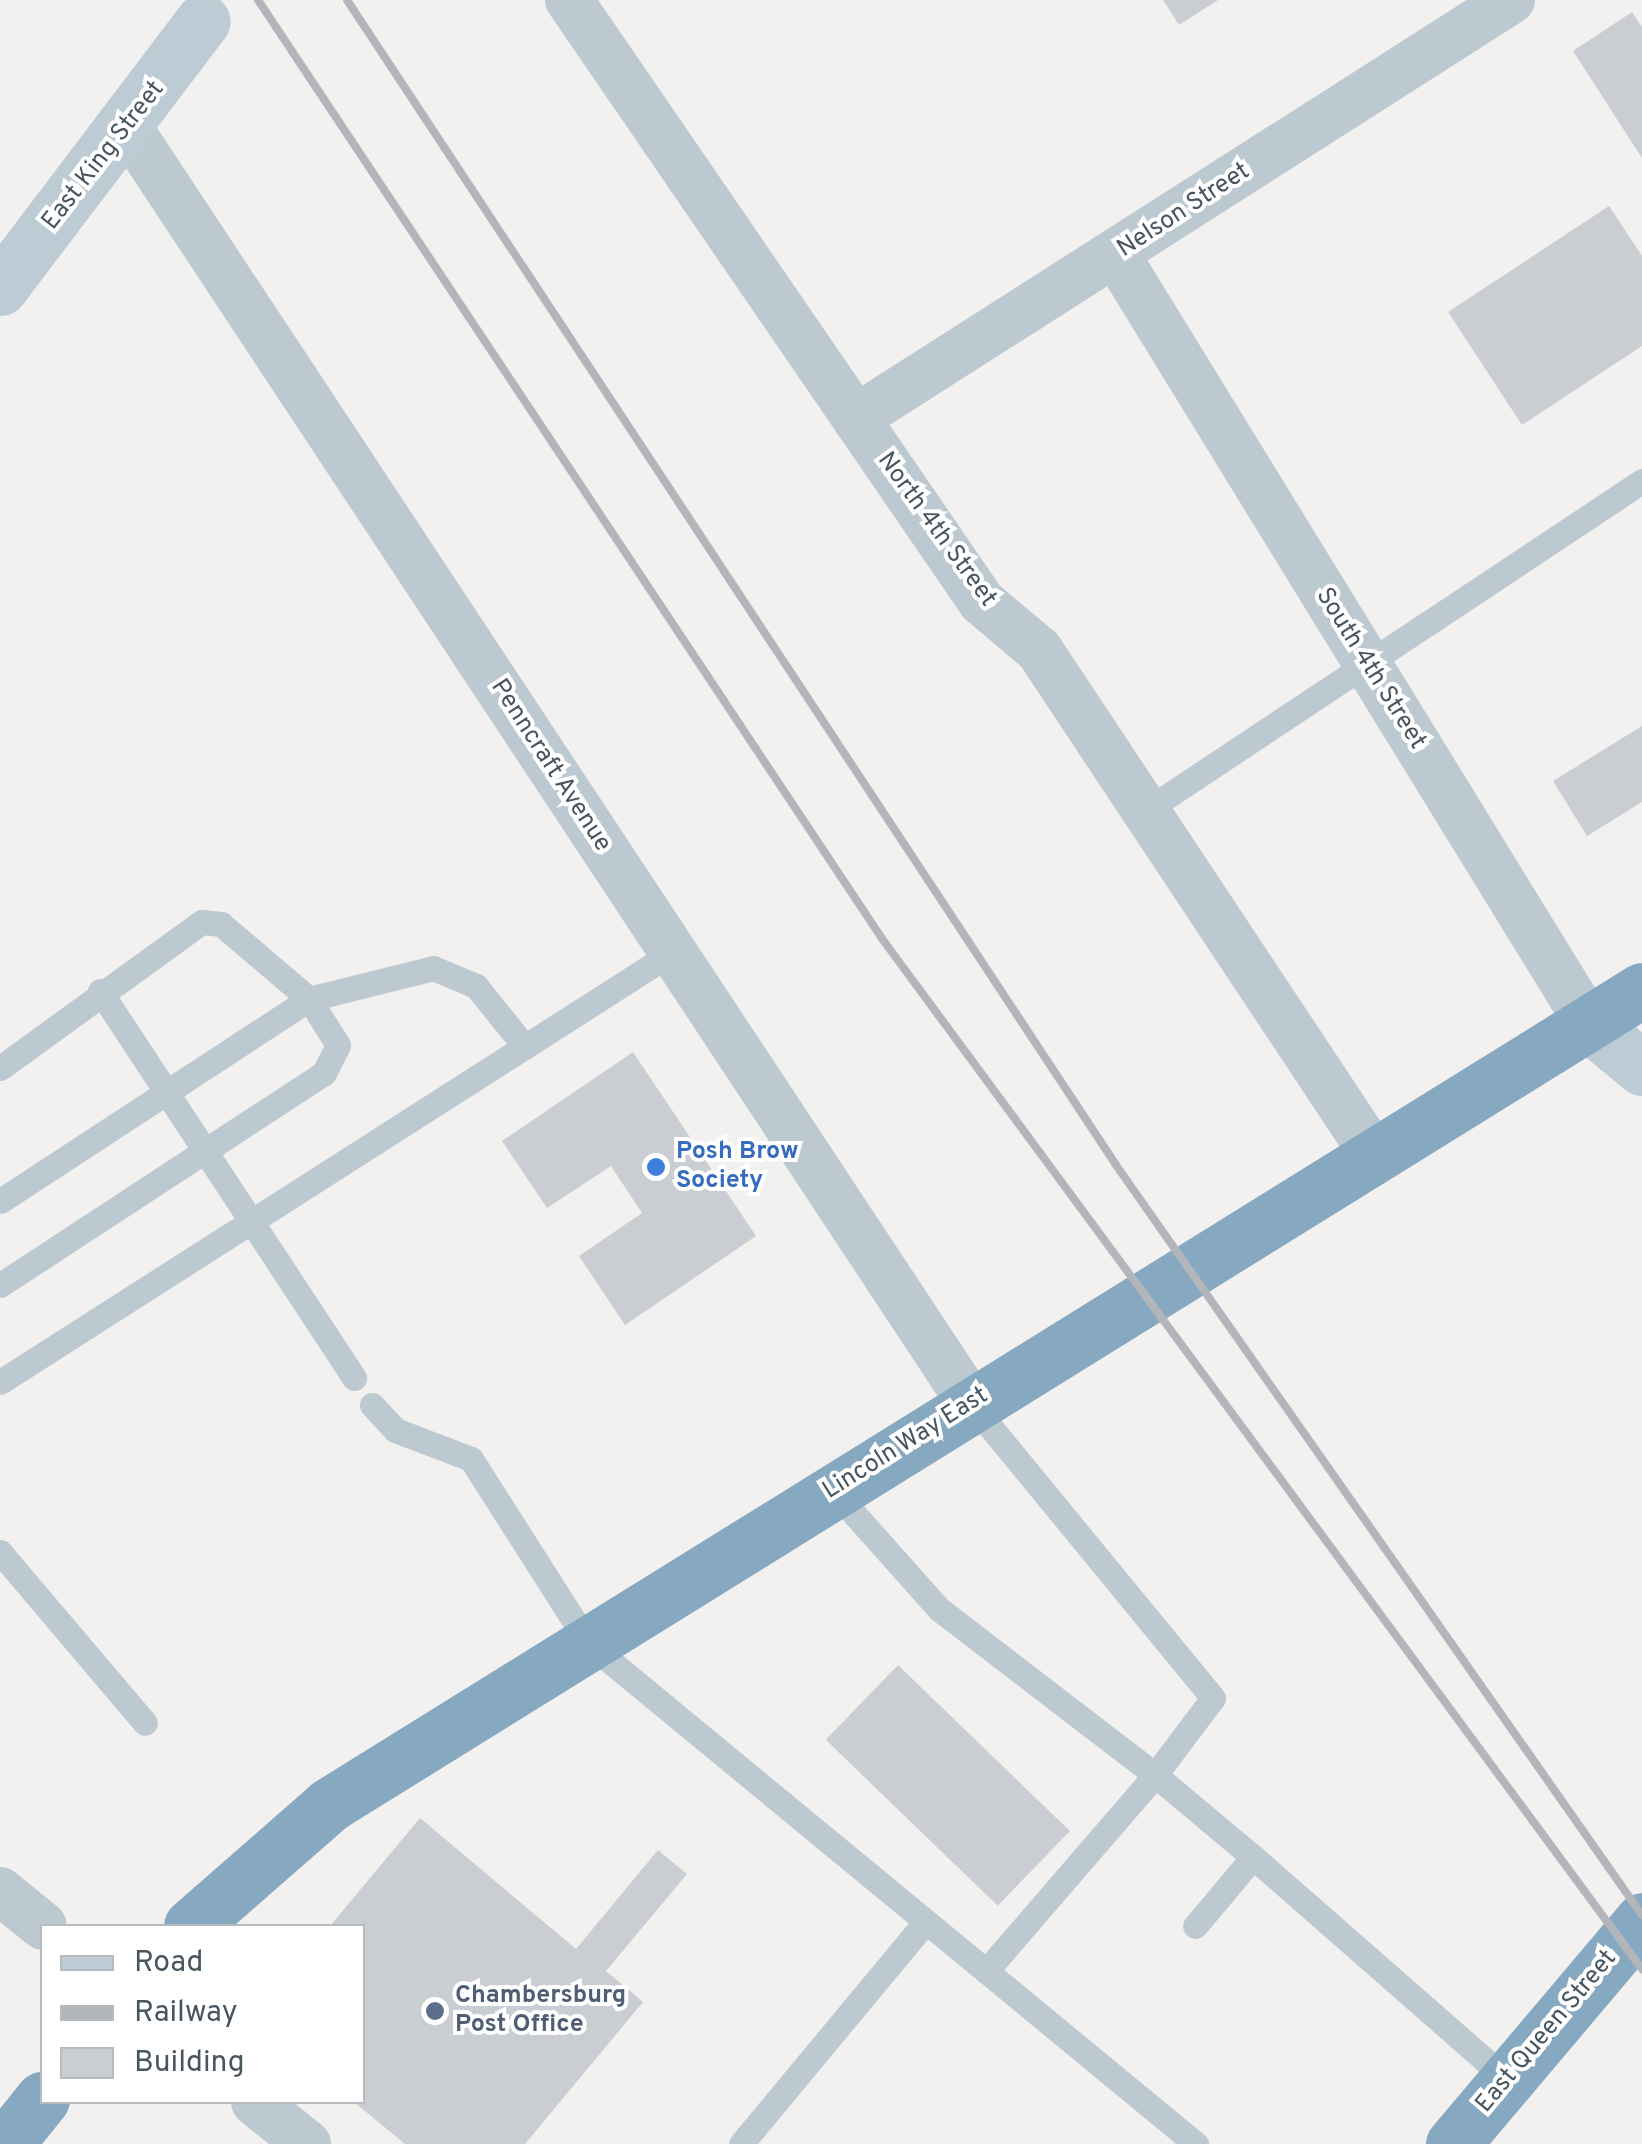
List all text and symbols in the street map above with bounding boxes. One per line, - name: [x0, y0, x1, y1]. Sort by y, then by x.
- street label: East King Street: [37, 75, 171, 237]
- street label: Nelson Street: [1112, 157, 1256, 265]
- street label: North 4th Street: [870, 447, 1002, 613]
- street label: South 4th Street: [1308, 583, 1432, 755]
- street label: Penncraft Avenue: [483, 674, 617, 858]
- place label: Posh Brow Society: [676, 1138, 799, 1197]
- marker: Posh Brow Society: [645, 1156, 667, 1178]
- street label: Lincoln Way East: [818, 1381, 994, 1507]
- legend: [40, 1924, 365, 2104]
- street label: East Queen Street: [1470, 1944, 1624, 2120]
- text: Road: [134, 1945, 203, 1982]
- place label: Chambersburg Post Office: [455, 1982, 626, 2041]
- text: Railway: [134, 1995, 238, 2032]
- marker: Chambersburg Post Office: [424, 2000, 446, 2022]
- text: Building: [134, 2045, 245, 2082]

